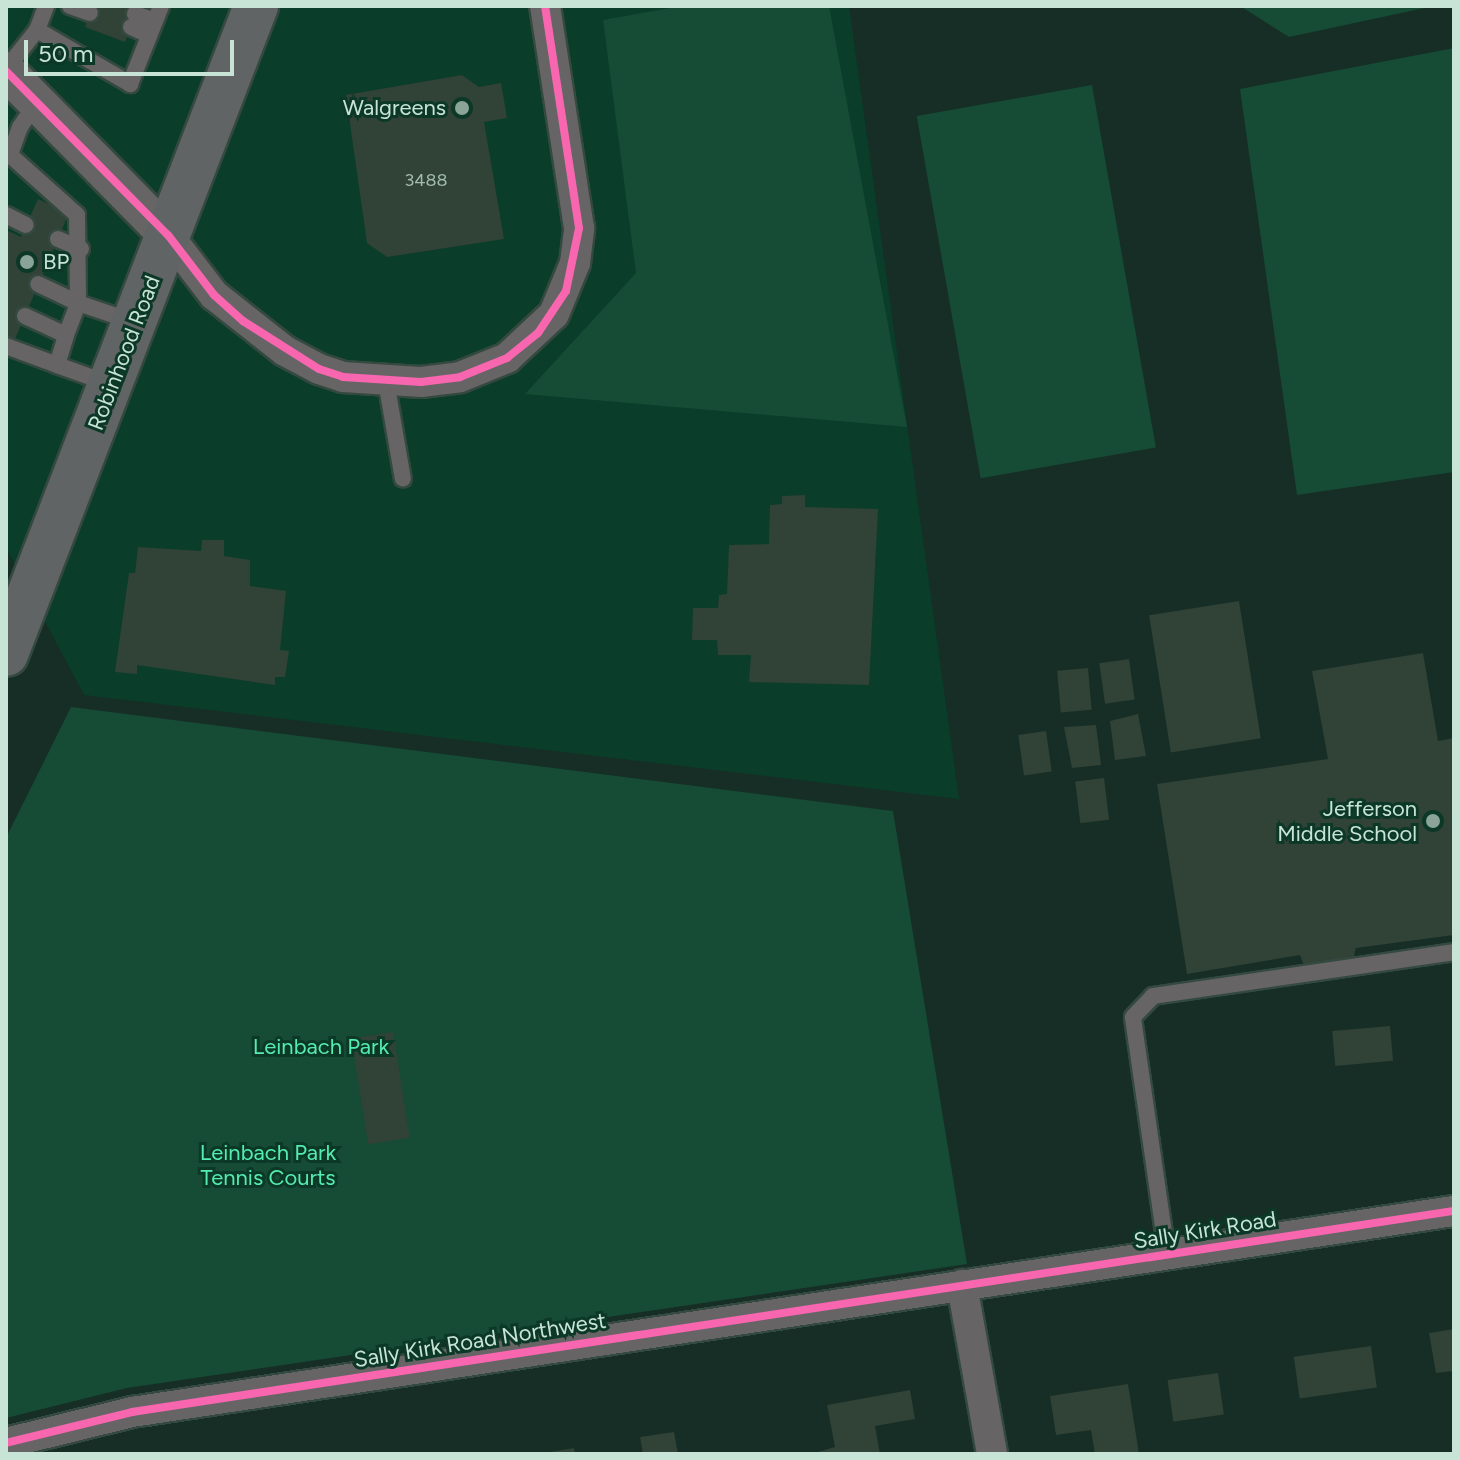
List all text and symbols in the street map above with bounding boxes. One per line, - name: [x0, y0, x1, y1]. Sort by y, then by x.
- scale bar: [28, 24, 238, 74]
- text: 50 m: [38, 39, 94, 68]
- place label: Walgreens: [343, 95, 446, 121]
- marker: Walgreens: [453, 99, 471, 117]
- house number: 3488: [404, 169, 448, 191]
- place label: BP: [43, 249, 69, 275]
- marker: BP: [18, 253, 36, 271]
- street label: Robinhood Road: [82, 272, 166, 434]
- place label: Jefferson Middle School: [1277, 795, 1417, 846]
- marker: Jefferson Middle School: [1424, 812, 1442, 830]
- park label: Leinbach Park: [253, 1034, 389, 1060]
- park label: Leinbach Park Tennis Courts: [200, 1139, 336, 1190]
- street label: Sally Kirk Road: [1132, 1206, 1278, 1254]
- street label: Sally Kirk Road Northwest: [352, 1307, 608, 1373]

